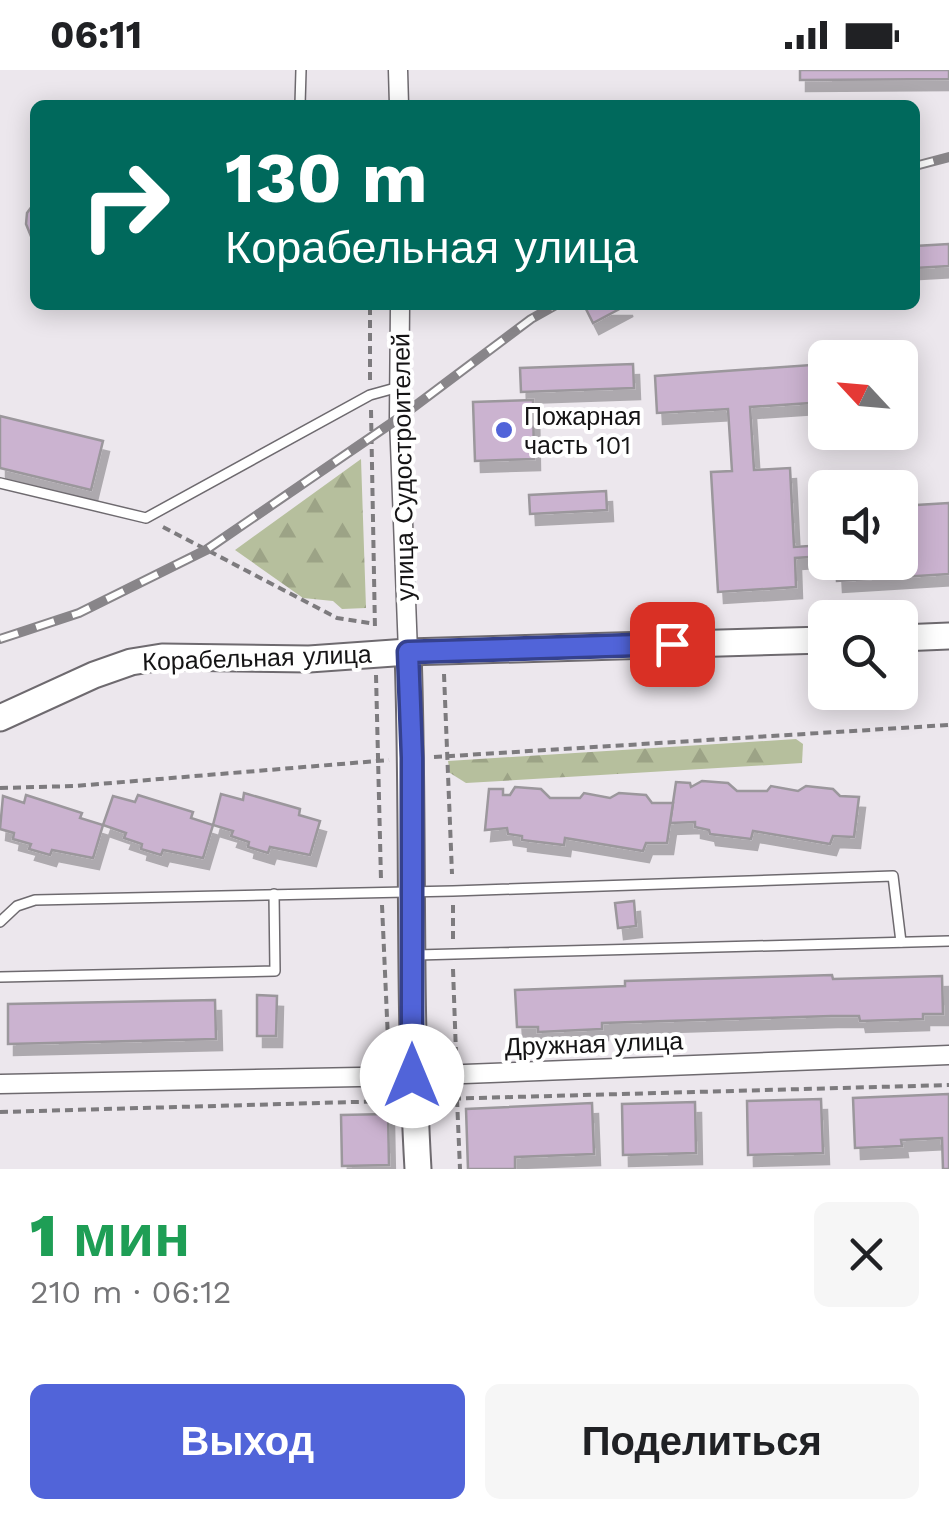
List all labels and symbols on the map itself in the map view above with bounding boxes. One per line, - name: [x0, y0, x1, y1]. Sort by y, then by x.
- street label: улица Судостроителей: [386, 333, 420, 601]
- north arrow: [808, 340, 918, 450]
- place label: Пожарная часть 101: [524, 402, 641, 460]
- marker: Пожарная часть 101: [493, 419, 515, 441]
- pin: [630, 602, 715, 687]
- street label: Корабельная улица: [142, 640, 372, 676]
- position arrow: [360, 1024, 464, 1128]
- street label: Дружная улица: [504, 1026, 684, 1062]

